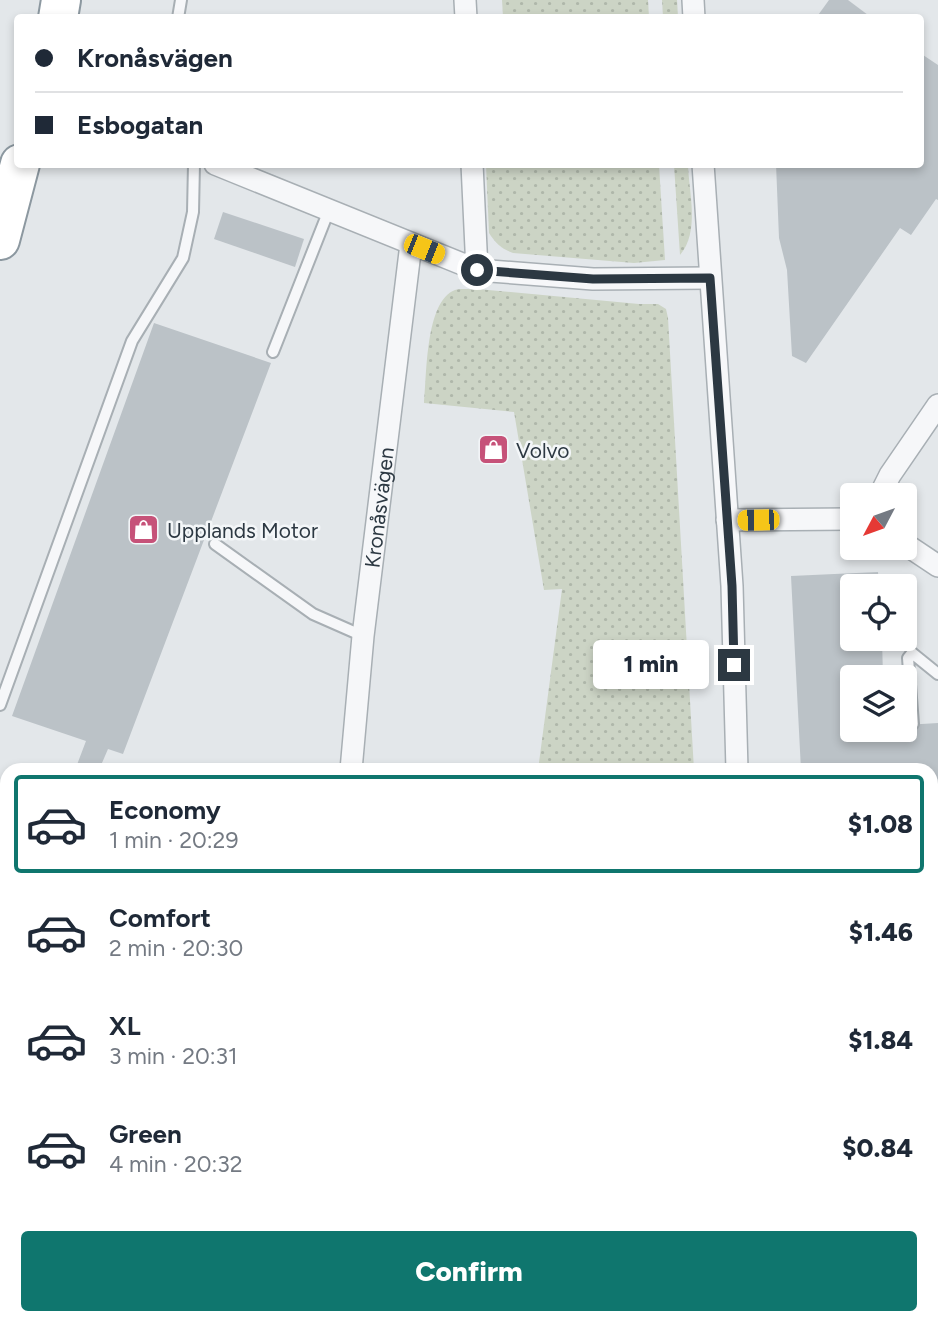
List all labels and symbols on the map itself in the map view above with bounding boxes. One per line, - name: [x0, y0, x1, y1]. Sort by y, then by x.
- car: [401, 231, 448, 267]
- route start: [461, 254, 493, 286]
- shop icon: Volvo: [476, 433, 510, 467]
- place label: Volvo: [516, 438, 569, 463]
- street label: Kronåsvägen: [359, 446, 399, 569]
- north arrow: [840, 483, 917, 560]
- car: [737, 509, 780, 531]
- shop icon: Upplands Motor: [127, 513, 161, 547]
- place label: Upplands Motor: [167, 518, 318, 543]
- callout: 1 min: [594, 640, 710, 690]
- route end: [718, 649, 750, 681]

